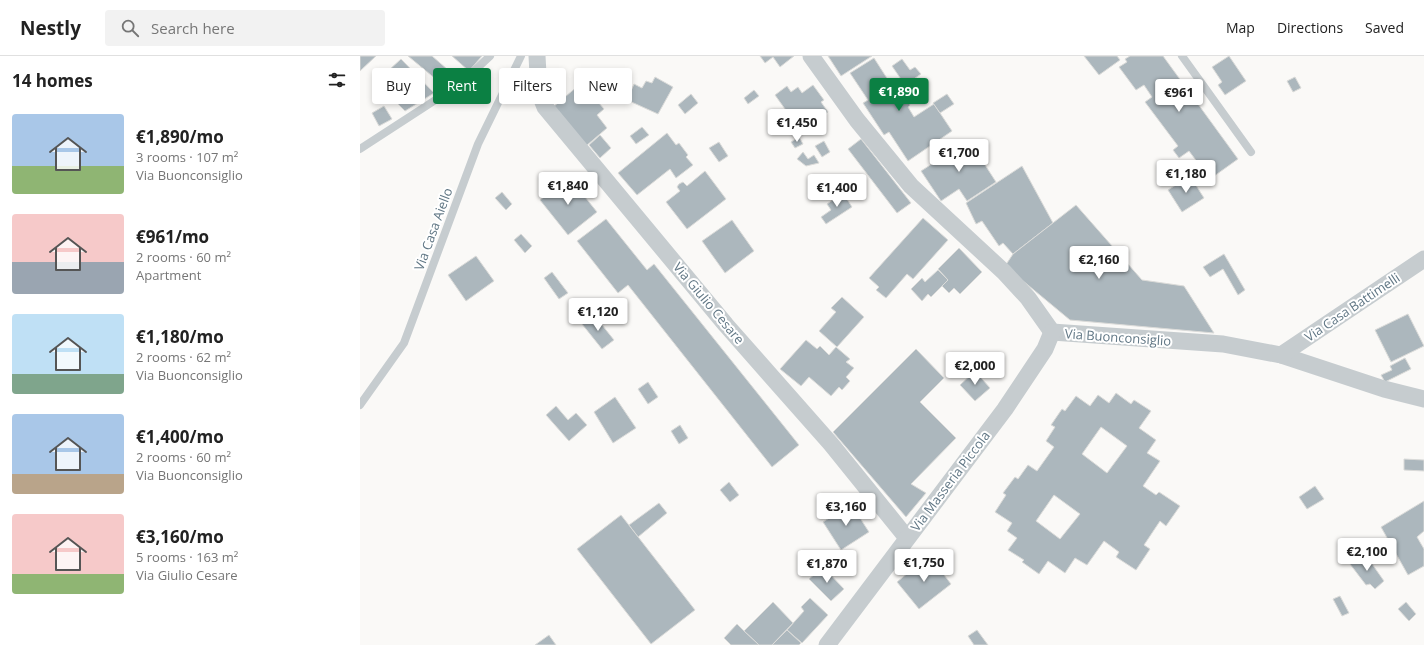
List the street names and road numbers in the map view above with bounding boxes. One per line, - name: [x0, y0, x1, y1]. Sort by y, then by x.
- street label: Via Casa Aiello: [410, 185, 456, 273]
- street label: Via Giulio Cesare: [669, 258, 749, 348]
- street label: Via Casa Battimelli: [1301, 268, 1403, 346]
- street label: Via Buonconsiglio: [1064, 324, 1172, 350]
- street label: Via Masseria Piccola: [906, 427, 994, 535]

